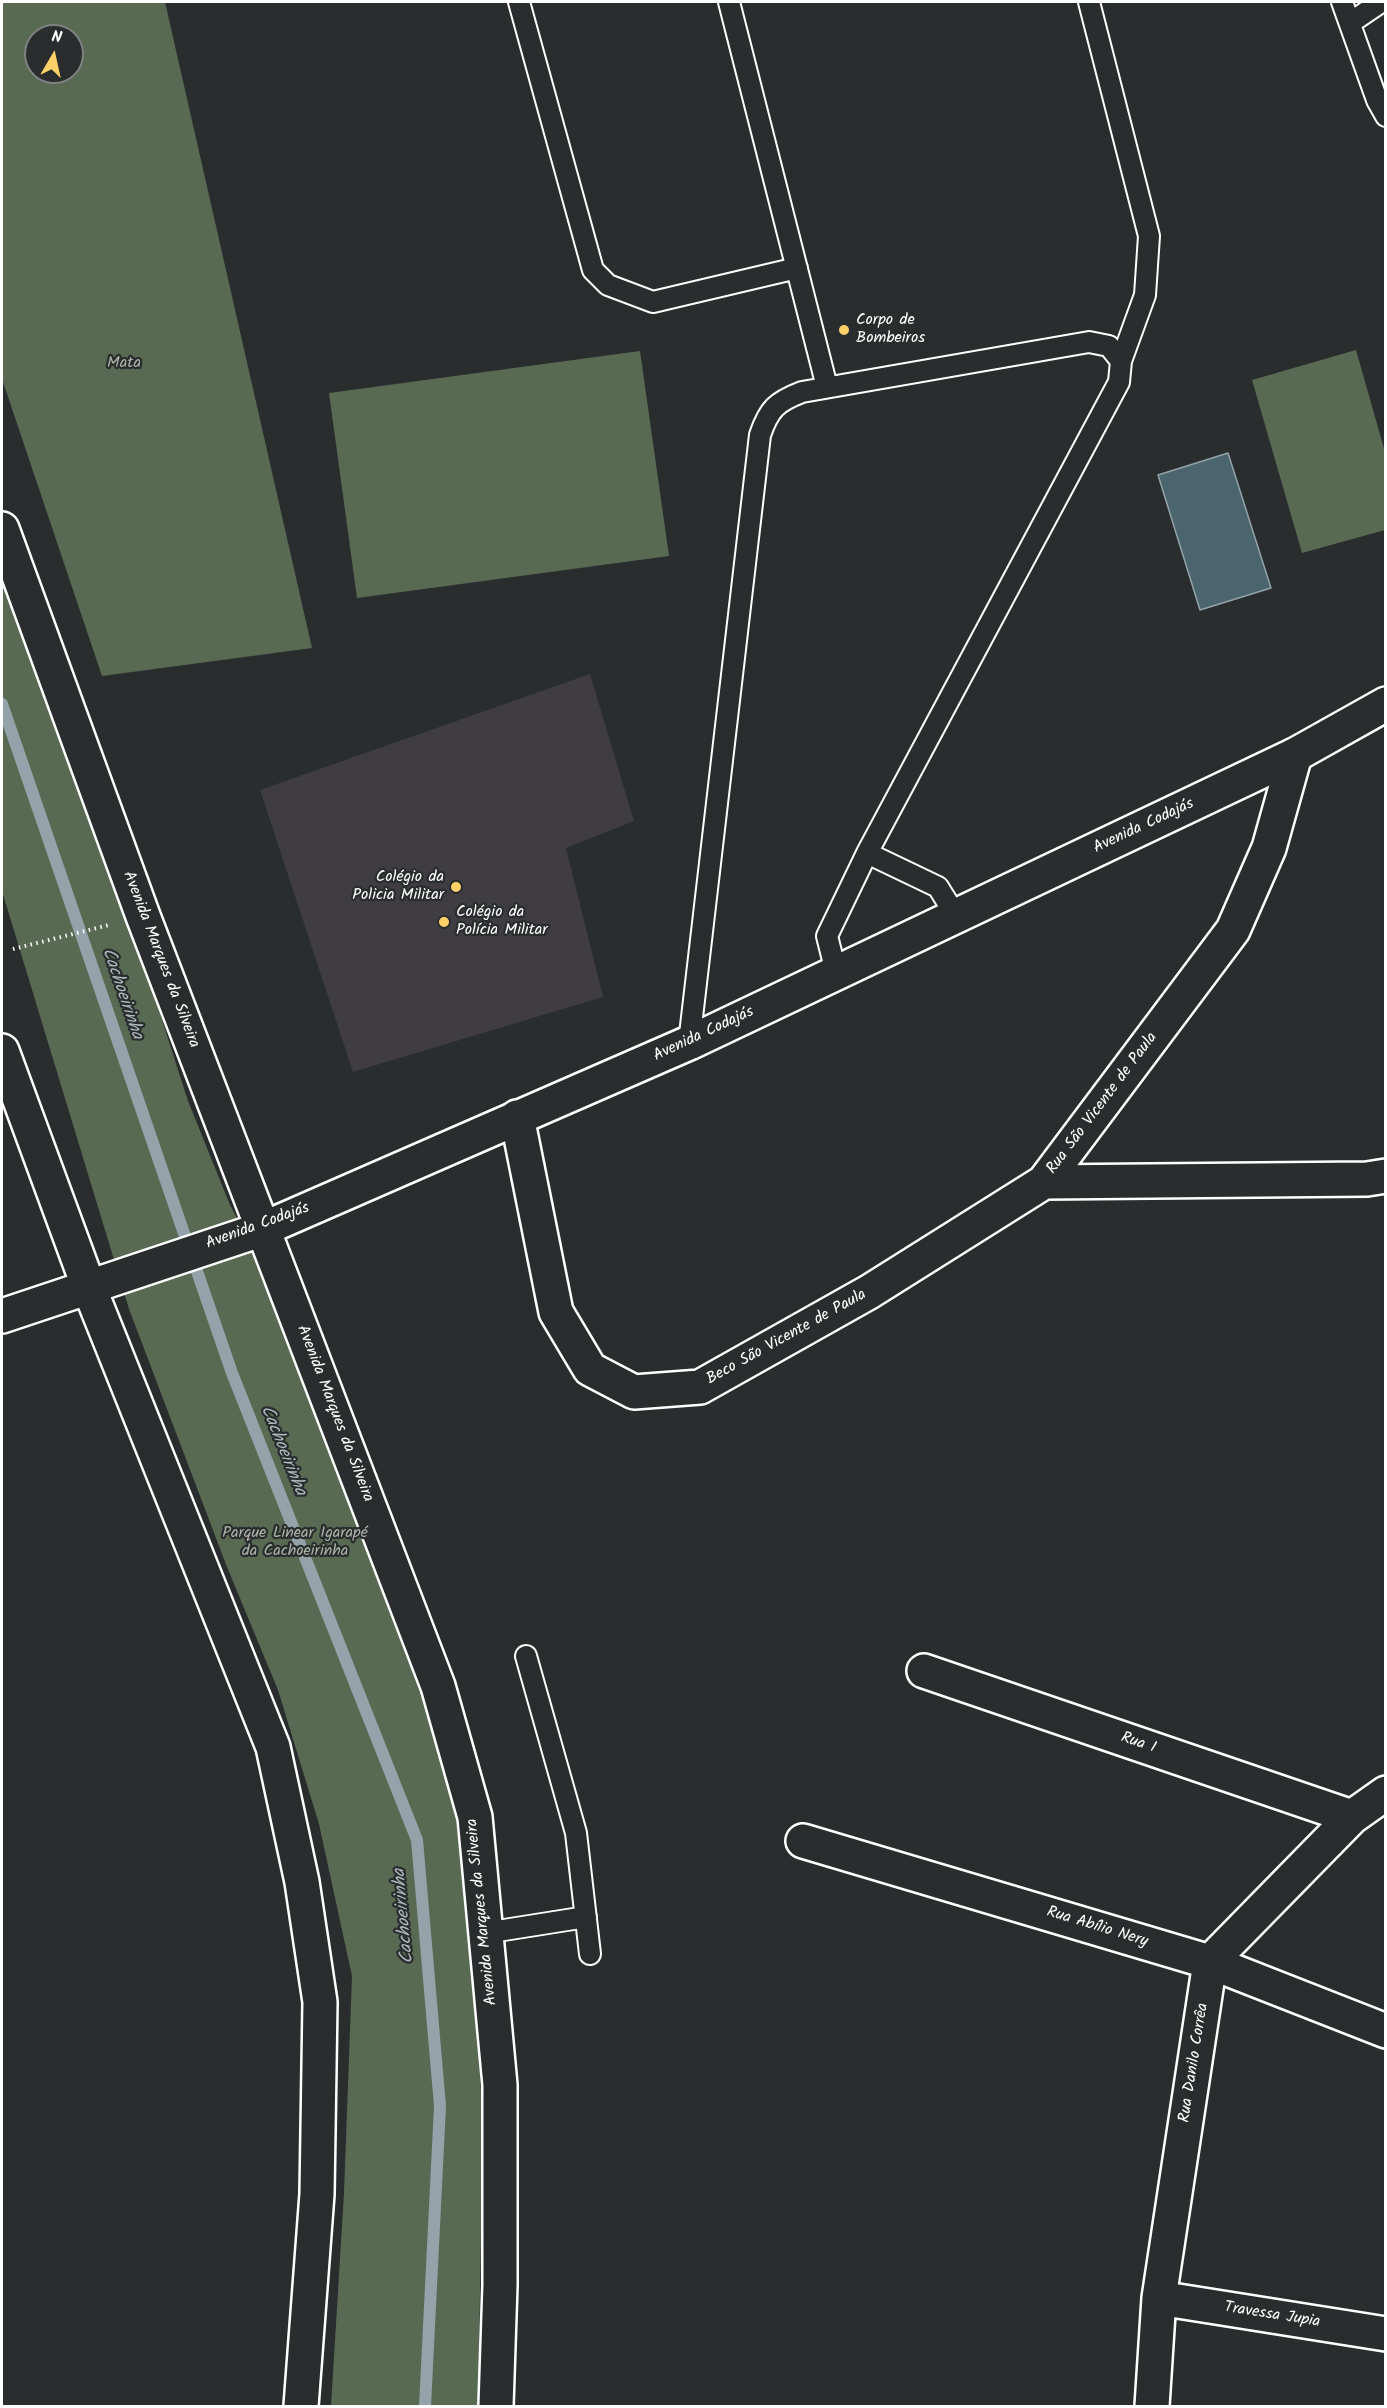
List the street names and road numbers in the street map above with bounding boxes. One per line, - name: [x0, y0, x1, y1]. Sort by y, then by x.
- street label: Avenida Codajás: [1091, 795, 1197, 859]
- street label: Avenida Marques da Silveira: [117, 869, 203, 1051]
- street label: Avenida Codajás: [651, 1003, 757, 1067]
- street label: Rua São Vicente de Paula: [1043, 1029, 1163, 1179]
- street label: Avenida Codajás: [204, 1199, 312, 1255]
- street label: Beco São Vicente de Paula: [704, 1286, 870, 1390]
- street label: Avenida Marques da Silveira: [291, 1323, 377, 1505]
- street label: Rua I: [1118, 1729, 1158, 1759]
- street label: Avenida Marques da Silveira: [464, 1818, 502, 2006]
- street label: Rua Abílio Nery: [1044, 1903, 1150, 1953]
- street label: Rua Danilo Corrêa: [1176, 2002, 1214, 2124]
- street label: Travessa Jupia: [1223, 2299, 1321, 2333]

